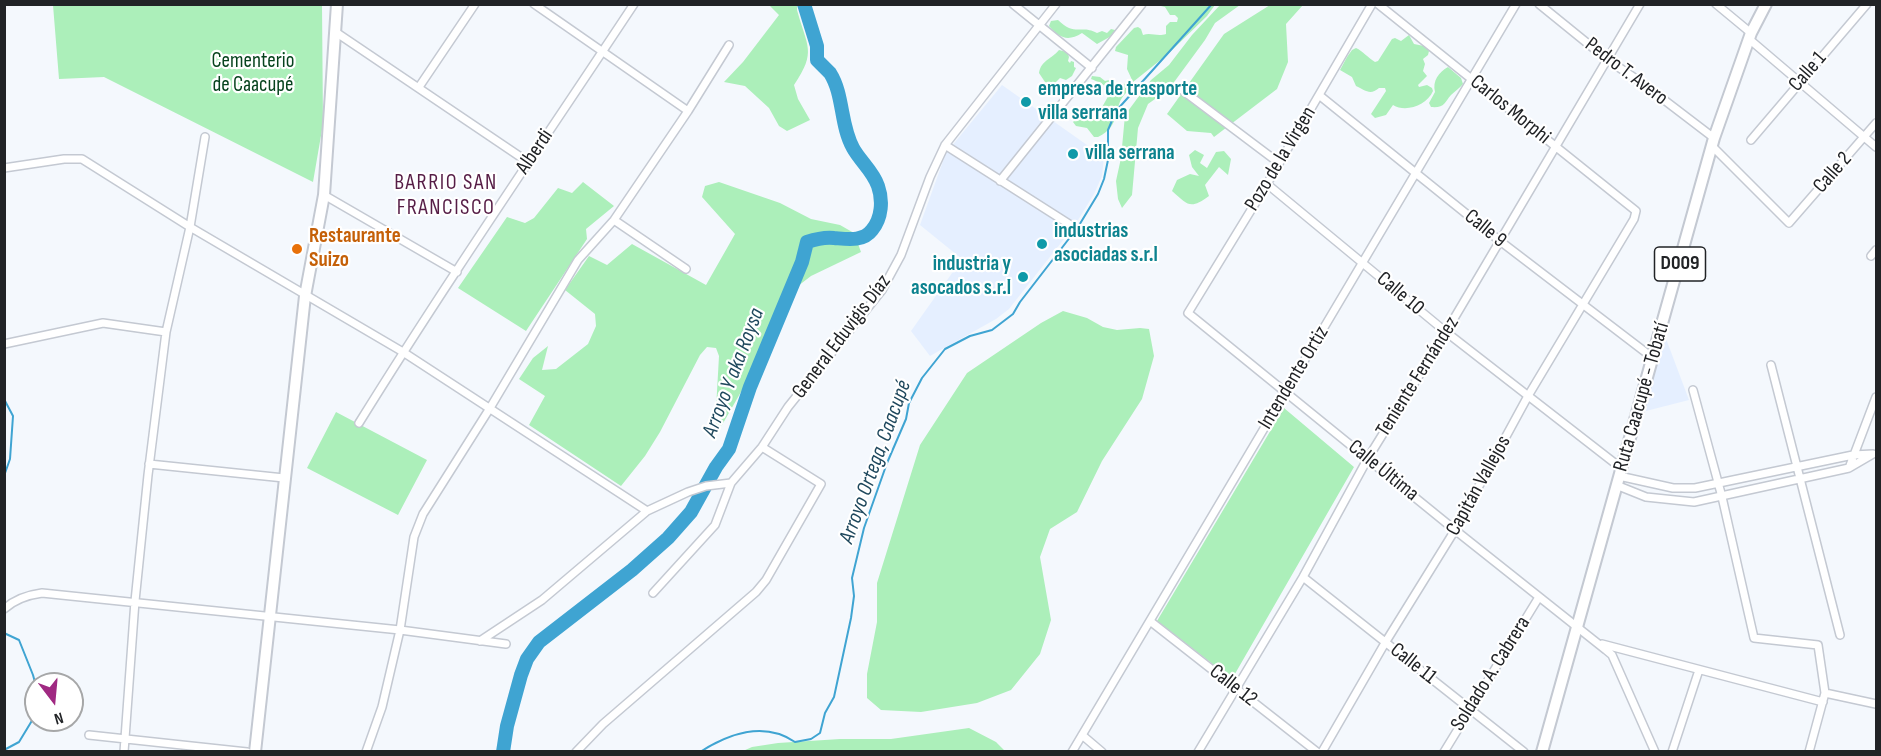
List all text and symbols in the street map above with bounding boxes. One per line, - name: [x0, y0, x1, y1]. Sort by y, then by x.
- street label: Pedro T. Avero: [1579, 33, 1673, 111]
- street label: Calle 1: [1784, 47, 1832, 97]
- park label: Cementerio de Caacupé: [212, 49, 294, 99]
- street label: Carlos Morphi: [1465, 70, 1555, 150]
- place label: empresa de trasporte villa serrana: [1038, 77, 1197, 127]
- marker: empresa de trasporte villa serrana: [1019, 95, 1033, 109]
- street label: Pozo de la Virgen: [1240, 102, 1322, 216]
- street label: Alberdi: [511, 125, 559, 179]
- place label: villa serrana: [1085, 141, 1175, 167]
- marker: villa serrana: [1066, 147, 1080, 161]
- street label: Calle 2: [1808, 147, 1858, 199]
- district label: BARRIO SAN FRANCISCO: [394, 170, 498, 222]
- street label: Calle 9: [1459, 204, 1511, 254]
- place label: industrias asociadas s.r.l: [1054, 219, 1158, 269]
- place label: Restaurante Suizo: [309, 224, 401, 274]
- marker: industrias asociadas s.r.l: [1035, 237, 1049, 251]
- marker: Restaurante Suizo: [290, 242, 304, 256]
- road number: D009: [1654, 247, 1706, 281]
- place label: industria y asocados s.r.l: [911, 252, 1011, 302]
- street label: Calle 10: [1371, 267, 1429, 321]
- street label: General Eduvigis Díaz: [787, 270, 897, 404]
- marker: industria y asocados s.r.l: [1016, 270, 1030, 284]
- water label: Arroyo Y aka Roysa: [697, 305, 771, 441]
- street label: Teniente Fernández: [1371, 312, 1465, 442]
- street label: Ruta Caacupé - Tobatí: [1609, 320, 1675, 474]
- street label: Intendente Ortiz: [1253, 322, 1335, 434]
- water label: Arroyo Ortega, Caacupé: [834, 377, 918, 547]
- street label: Capitán Vallejos: [1441, 432, 1517, 540]
- street label: Calle Última: [1343, 435, 1423, 507]
- street label: Soldado A. Cabrera: [1446, 612, 1536, 736]
- street label: Calle 11: [1385, 638, 1441, 690]
- street label: Calle 12: [1204, 660, 1262, 712]
- north arrow: [24, 672, 84, 732]
- text: N: [52, 708, 65, 728]

